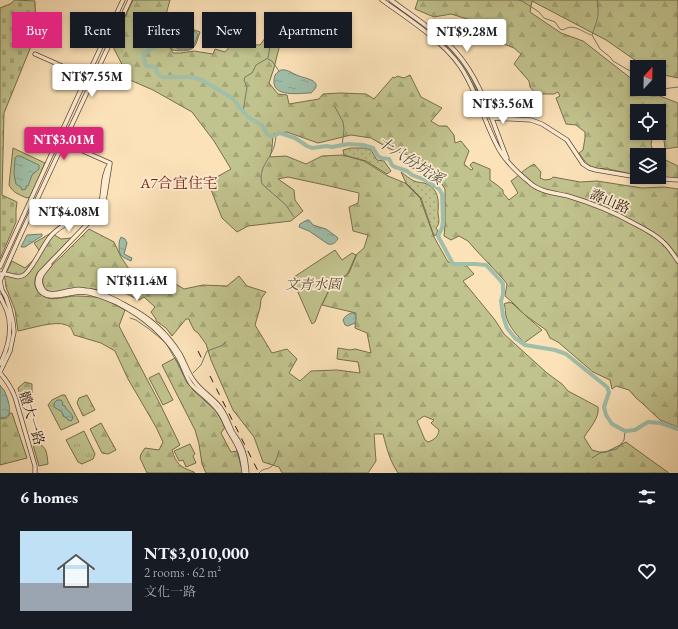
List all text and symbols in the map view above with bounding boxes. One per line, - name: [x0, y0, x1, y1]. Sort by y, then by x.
- chip: Buy: [12, 12, 62, 48]
- chip: Rent: [70, 12, 125, 48]
- chip: Filters: [133, 12, 194, 48]
- chip: New: [202, 12, 256, 48]
- chip: Apartment: [264, 12, 352, 48]
- pin: NT$9.28M: [426, 19, 508, 53]
- text: NT$9.28M: [436, 23, 498, 40]
- north arrow: [630, 60, 666, 96]
- map controls: [630, 60, 666, 184]
- pin: NT$7.55M: [51, 64, 133, 98]
- text: NT$7.55M: [61, 68, 123, 85]
- pin: NT$3.56M: [462, 91, 544, 125]
- text: NT$3.56M: [472, 95, 534, 112]
- button: locate: [630, 104, 666, 140]
- pin: NT$3.01M: [23, 127, 105, 161]
- text: NT$3.01M: [33, 131, 95, 148]
- water label: 十八份坑溪: [374, 132, 449, 189]
- button: layers: [630, 148, 666, 184]
- district label: A7合宜住宅: [139, 173, 218, 192]
- street label: 壽山路: [587, 185, 633, 217]
- pin: NT$4.08M: [28, 199, 110, 233]
- text: NT$4.08M: [38, 203, 100, 220]
- pin: NT$11.4M: [96, 268, 178, 302]
- text: NT$11.4M: [106, 272, 168, 289]
- park label: 文青水園: [285, 275, 343, 293]
- street label: 體大一路: [15, 389, 49, 447]
- text: 6 homes: [20, 486, 78, 508]
- icon: filters: [636, 486, 658, 508]
- text: NT$3,010,000: [144, 542, 249, 564]
- icon: home: [52, 547, 100, 595]
- icon: heart: [636, 560, 658, 582]
- text: 2 rooms · 62 m²: [144, 564, 221, 581]
- text: 文化一路: [144, 583, 196, 600]

